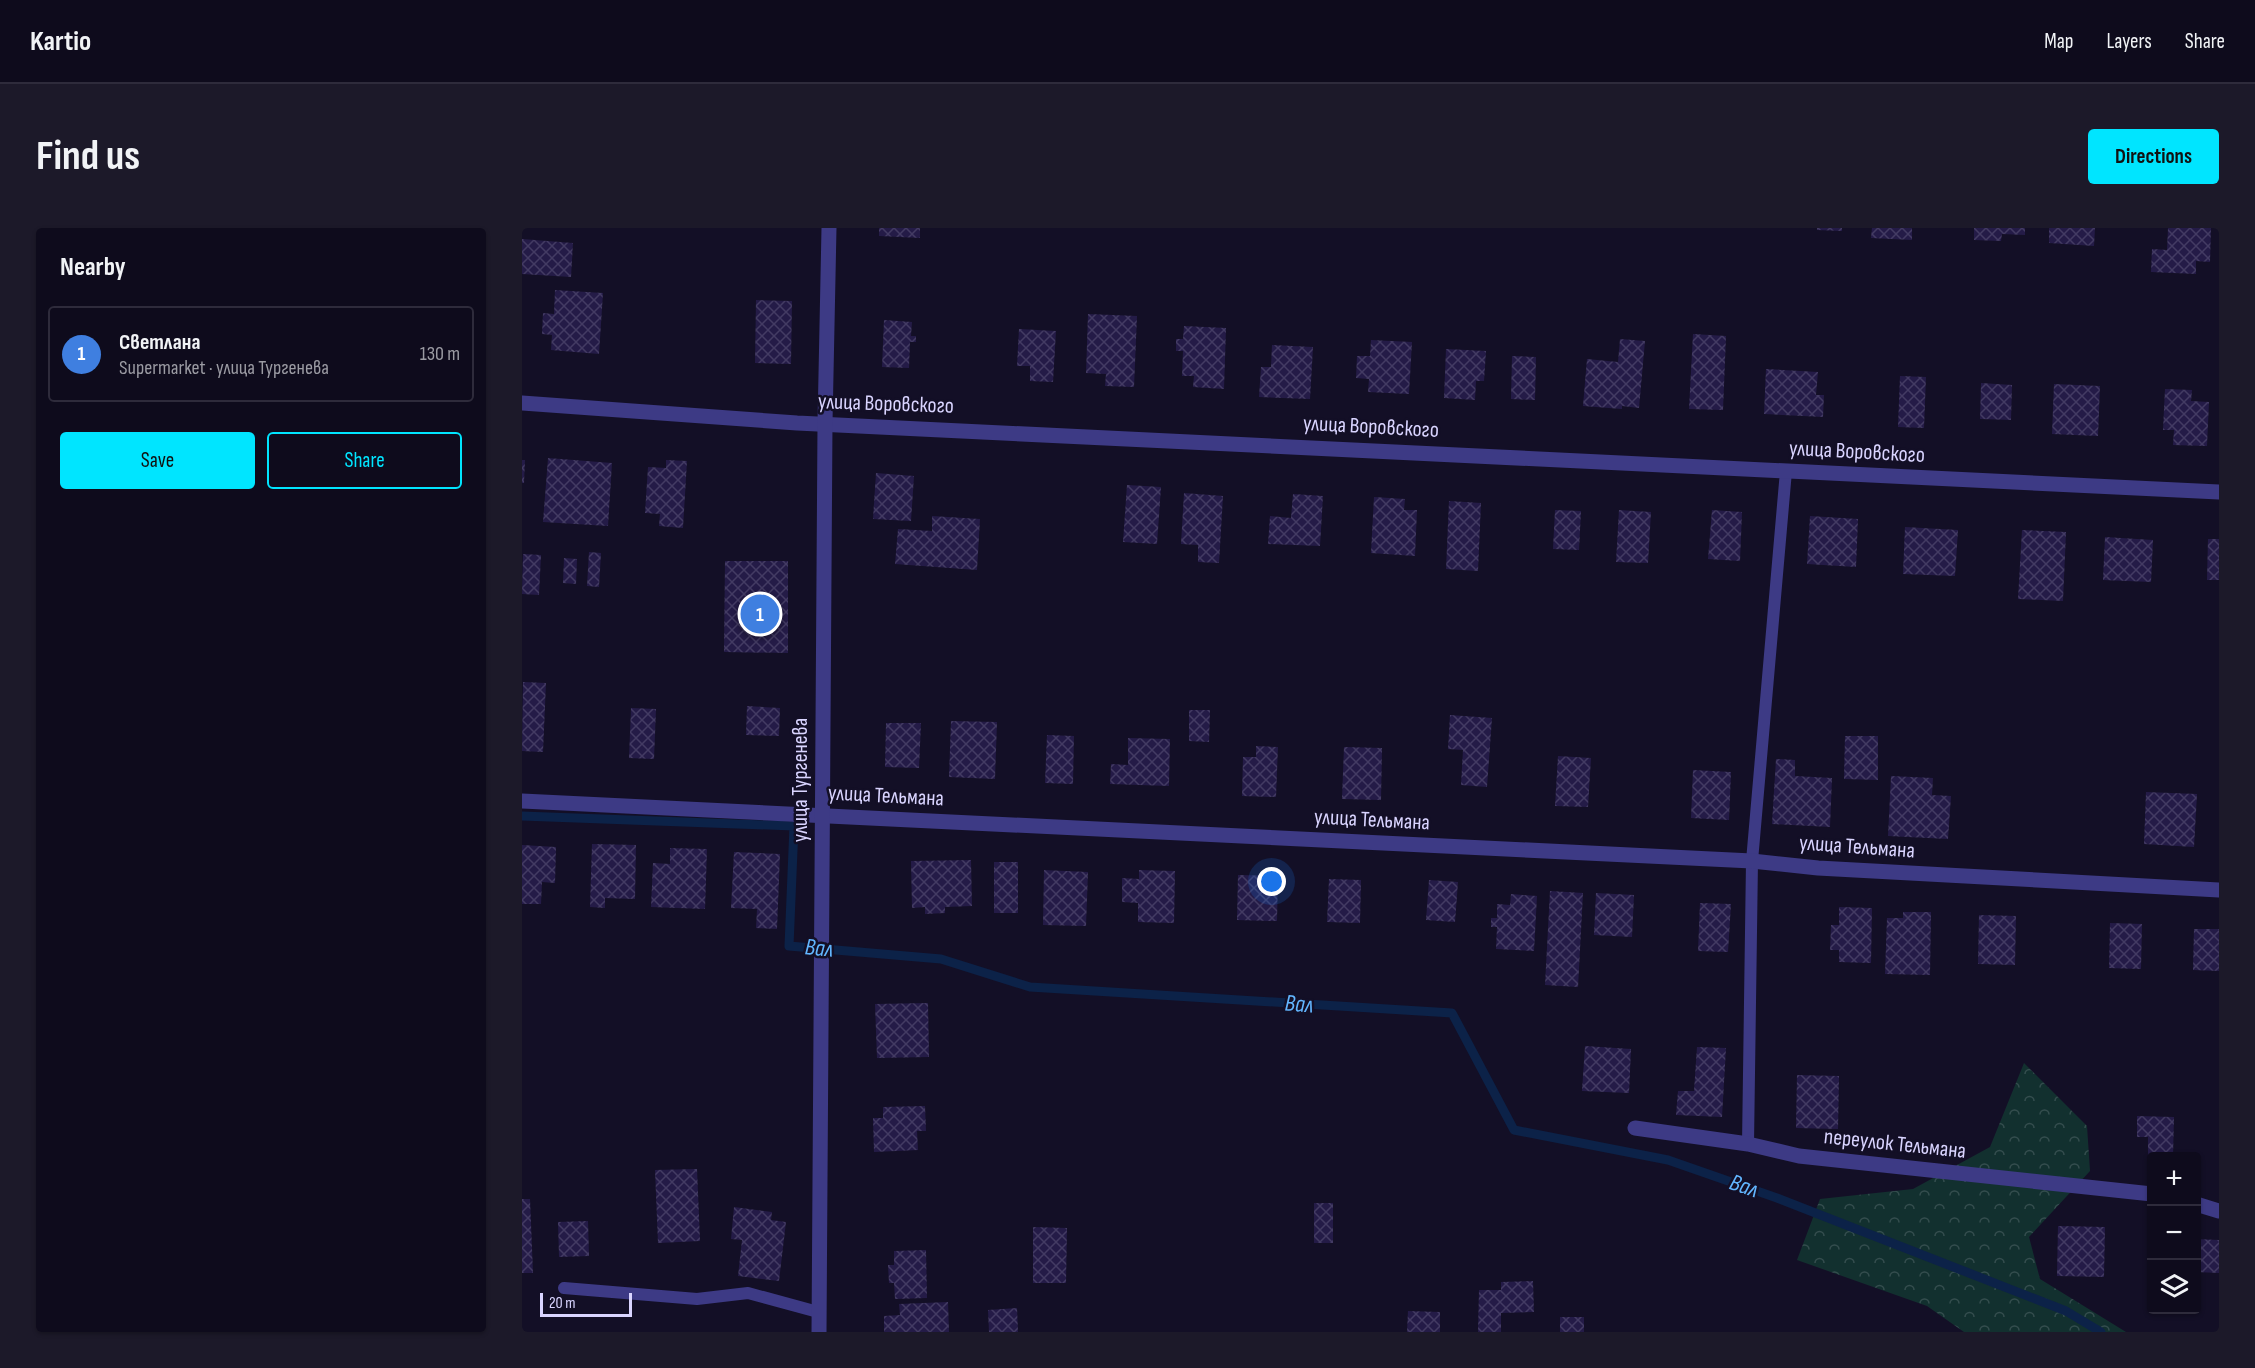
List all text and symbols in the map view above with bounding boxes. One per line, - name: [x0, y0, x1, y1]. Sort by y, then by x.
- text: Kartio: [30, 25, 91, 58]
- text: Map: [2044, 29, 2073, 54]
- text: Layers: [2106, 29, 2152, 54]
- text: Share: [2185, 29, 2225, 54]
- button: Directions: [2088, 129, 2219, 184]
- text: Find us: [36, 131, 140, 182]
- text: Nearby: [60, 252, 126, 283]
- text: Светлана: [119, 329, 200, 356]
- text: 1: [78, 342, 85, 366]
- text: 130 m: [420, 342, 460, 366]
- text: Supermarket · улица Тургенева: [119, 356, 329, 380]
- street label: улица Воровского: [818, 388, 954, 420]
- street label: улица Воровского: [1302, 410, 1440, 444]
- button: Save: [60, 432, 255, 489]
- button: Share: [267, 432, 462, 489]
- street label: улица Воровского: [1788, 435, 1926, 469]
- pin: 1: [740, 592, 780, 636]
- street label: улица Тургенева: [787, 718, 814, 842]
- street label: улица Тельмана: [827, 779, 945, 813]
- street label: улица Тельмана: [1313, 803, 1431, 837]
- street label: улица Тельмана: [1798, 829, 1916, 865]
- your location: [1257, 867, 1286, 896]
- water label: Вал: [804, 932, 834, 964]
- water label: Вал: [1284, 989, 1314, 1019]
- street label: переулок Тельмана: [1823, 1123, 1967, 1165]
- map controls: [2147, 1152, 2201, 1314]
- button: +: [2147, 1152, 2201, 1206]
- water label: Вал: [1726, 1168, 1762, 1204]
- button: −: [2147, 1206, 2201, 1260]
- button: layers: [2147, 1260, 2201, 1314]
- scale bar: [540, 1290, 632, 1318]
- text: 20 m: [549, 1294, 576, 1313]

